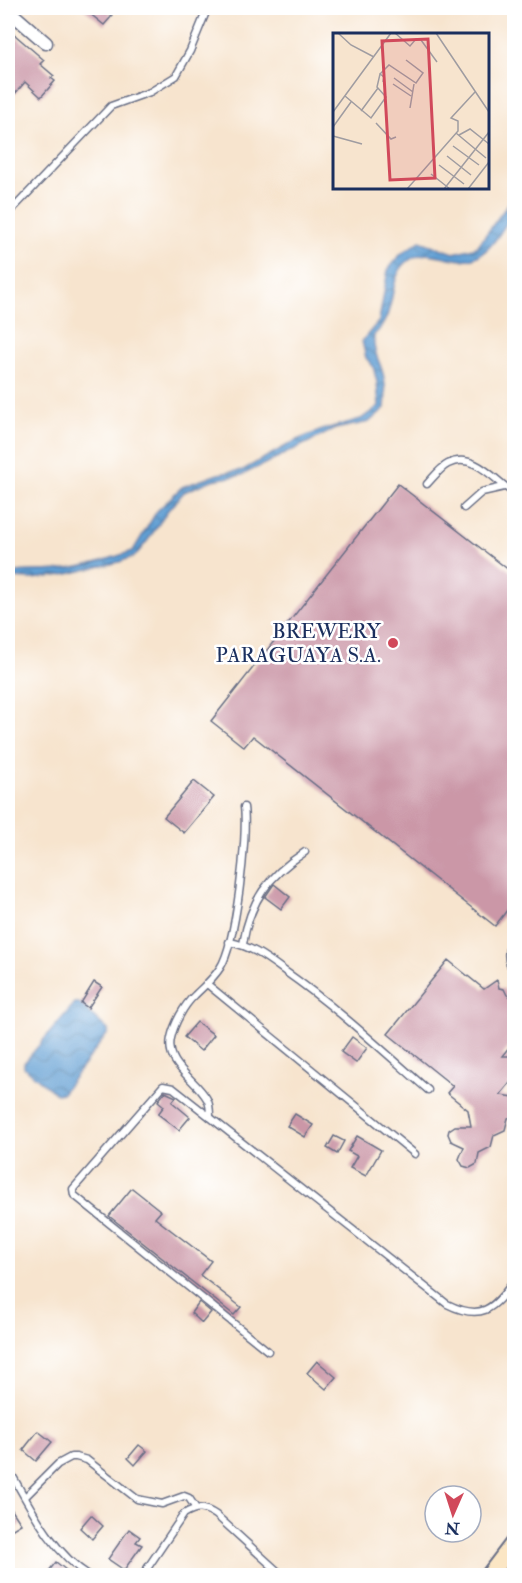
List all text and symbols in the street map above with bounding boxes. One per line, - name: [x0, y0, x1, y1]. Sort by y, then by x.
- inset map: [333, 33, 489, 189]
- place label: BREWERY PARAGUAYA S.A.: [216, 618, 382, 669]
- marker: BREWERY PARAGUAYA S.A.: [386, 636, 400, 650]
- north arrow: [423, 1484, 483, 1544]
- text: N: [444, 1518, 461, 1538]

